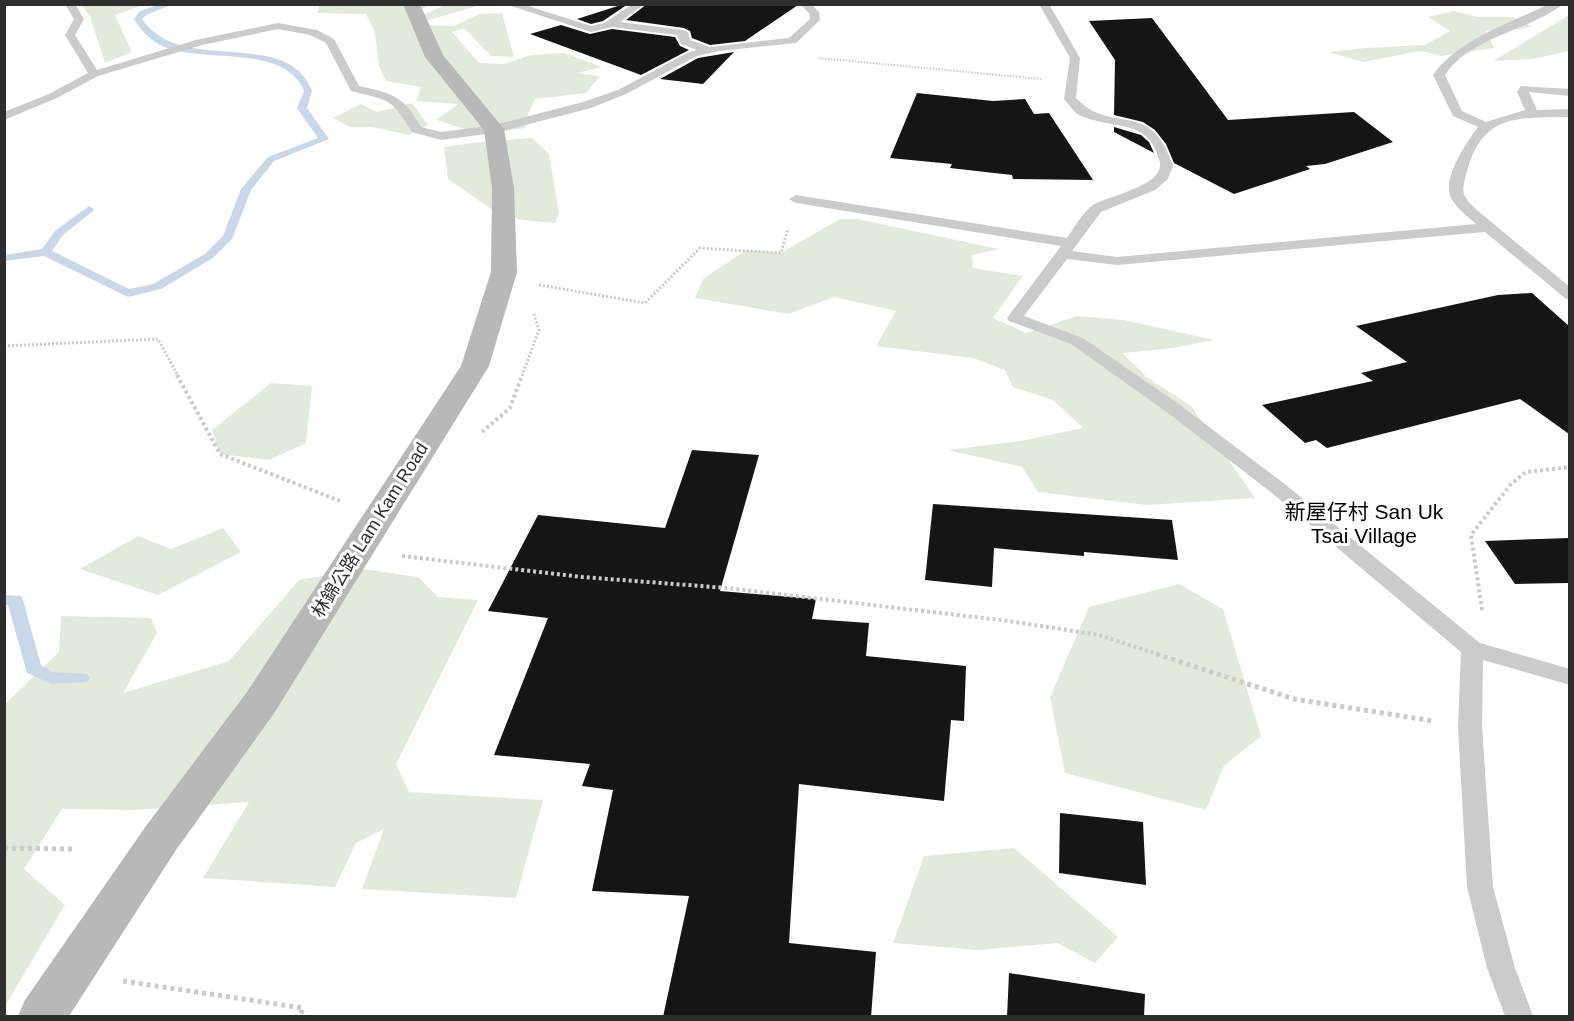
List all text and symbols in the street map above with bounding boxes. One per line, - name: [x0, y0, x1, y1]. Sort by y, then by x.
- street label: 林錦公路 Lam Kam Road: [308, 439, 432, 621]
- district label: 新屋仔村 San Uk Tsai Village: [1285, 500, 1444, 547]

